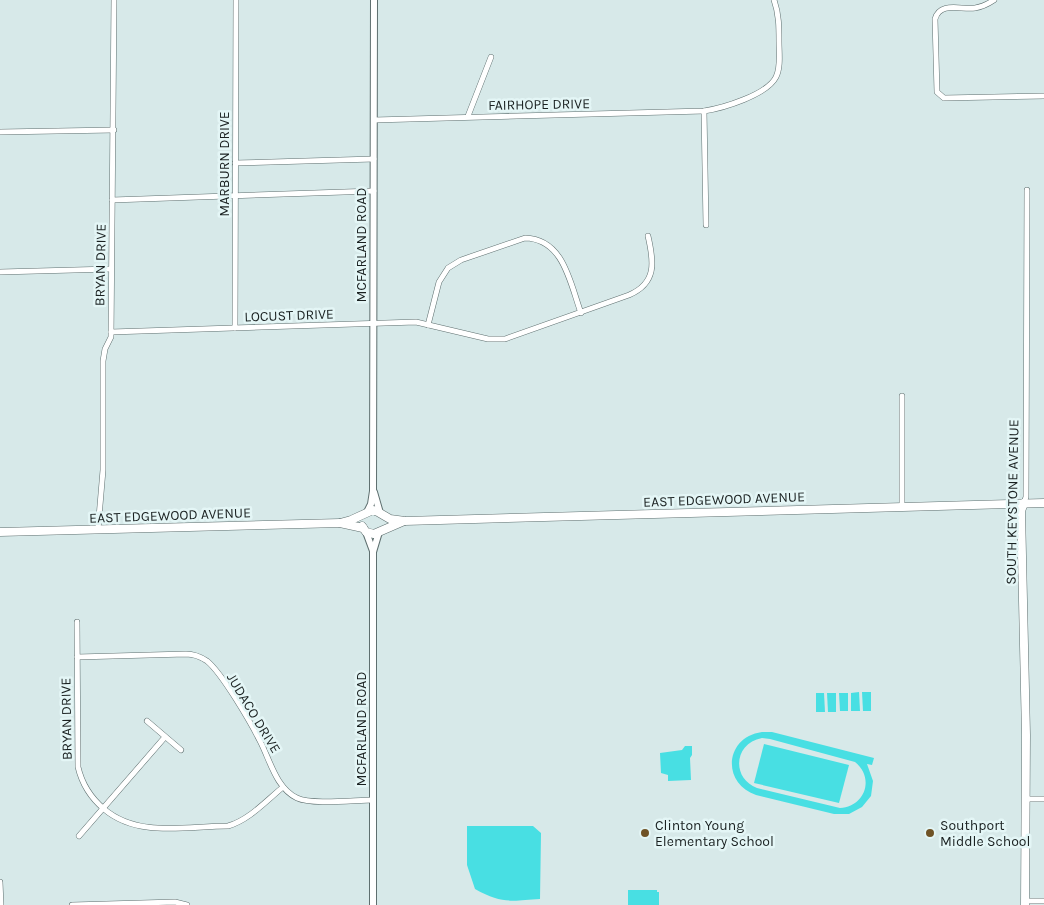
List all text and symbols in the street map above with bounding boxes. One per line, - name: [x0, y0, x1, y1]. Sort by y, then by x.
- street label: FAIRHOPE DRIVE: [488, 95, 590, 114]
- street label: MARBURN DRIVE: [216, 111, 233, 217]
- street label: MCFARLAND ROAD: [353, 187, 370, 303]
- street label: BRYAN DRIVE: [91, 224, 110, 306]
- street label: LOCUST DRIVE: [244, 305, 334, 326]
- street label: SOUTH KEYSTONE AVENUE: [1003, 419, 1022, 585]
- street label: EAST EDGEWOOD AVENUE: [643, 488, 805, 511]
- street label: EAST EDGEWOOD AVENUE: [89, 504, 251, 527]
- street label: JUDACO DRIVE: [223, 670, 284, 756]
- street label: MCFARLAND ROAD: [353, 671, 370, 787]
- street label: BRYAN DRIVE: [57, 678, 76, 760]
- place label: Clinton Young Elementary School: [655, 817, 774, 850]
- place label: Southport Middle School: [940, 817, 1030, 850]
- marker: Clinton Young Elementary School: [639, 827, 651, 839]
- marker: Southport Middle School: [924, 827, 936, 839]

